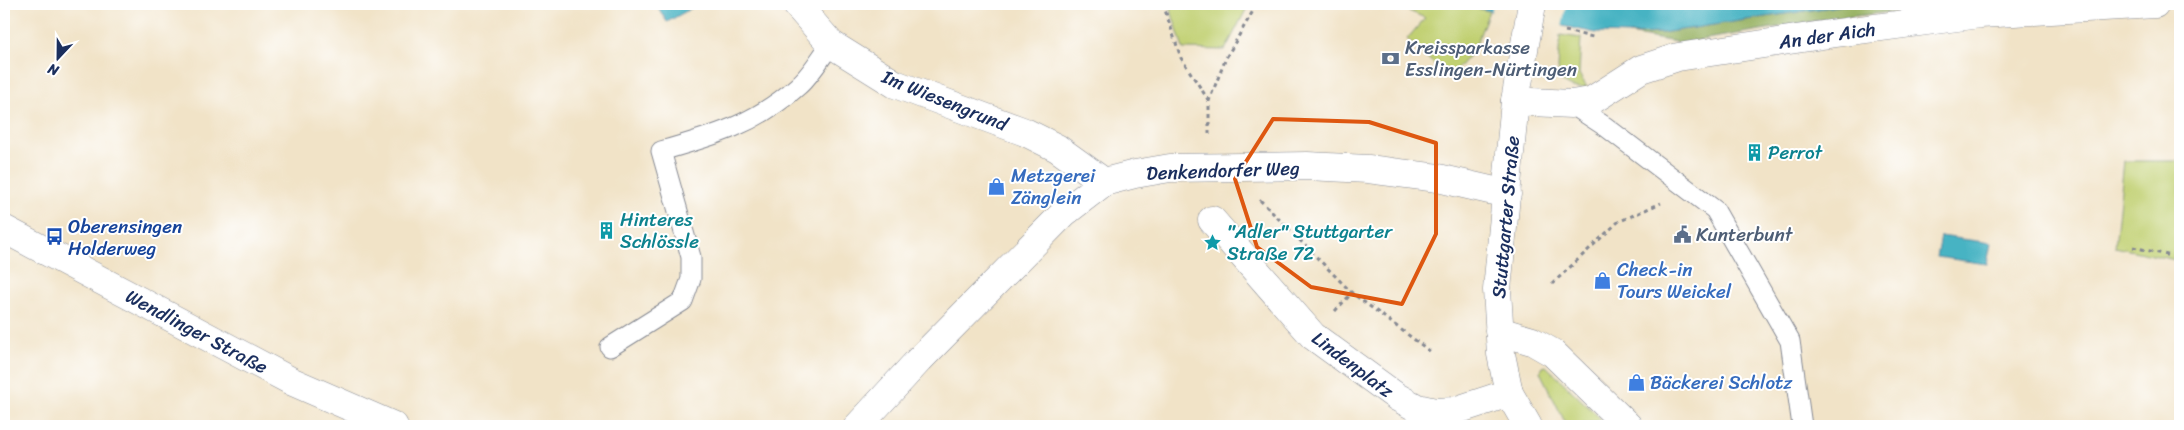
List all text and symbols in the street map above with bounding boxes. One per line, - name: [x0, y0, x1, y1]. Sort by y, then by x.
- street label: An der Aich: [1776, 12, 1878, 59]
- place label: Kreissparkasse Esslingen-Nürtingen: [1405, 31, 1577, 86]
- north arrow: [32, 32, 82, 82]
- bank icon: Kreissparkasse Esslingen-Nürtingen: [1381, 48, 1401, 68]
- text: N: [44, 56, 63, 83]
- street label: Im Wiesengrund: [876, 60, 1014, 141]
- street label: Stuttgarter Straße: [1482, 134, 1529, 300]
- place label: Perrot: [1768, 136, 1824, 169]
- building icon: Perrot: [1744, 142, 1764, 162]
- street label: Denkendorfer Weg: [1146, 151, 1301, 190]
- place label: Metzgerei Zänglein: [1011, 159, 1096, 214]
- shop icon: Metzgerei Zänglein: [987, 176, 1007, 196]
- place label: Hinteres Schlössle: [620, 203, 699, 258]
- place label: Oberensingen Holderweg: [68, 210, 182, 265]
- place label: "Adler" Stuttgarter Straße 72: [1227, 215, 1393, 270]
- place label: Kunterbunt: [1696, 218, 1794, 251]
- building icon: Hinteres Schlössle: [596, 220, 616, 240]
- public building icon: Kunterbunt: [1672, 224, 1692, 244]
- bus stop icon: Oberensingen Holderweg: [44, 227, 64, 247]
- place icon: "Adler" Stuttgarter Straße 72: [1203, 232, 1223, 252]
- place label: Check-in Tours Weickel: [1617, 253, 1732, 308]
- shop icon: Check-in Tours Weickel: [1593, 270, 1613, 290]
- street label: Wendlinger Straße: [119, 280, 274, 383]
- street label: Lindenplatz: [1304, 322, 1402, 407]
- place label: Bäckerei Schlotz: [1650, 366, 1793, 399]
- shop icon: Bäckerei Schlotz: [1626, 372, 1646, 392]

